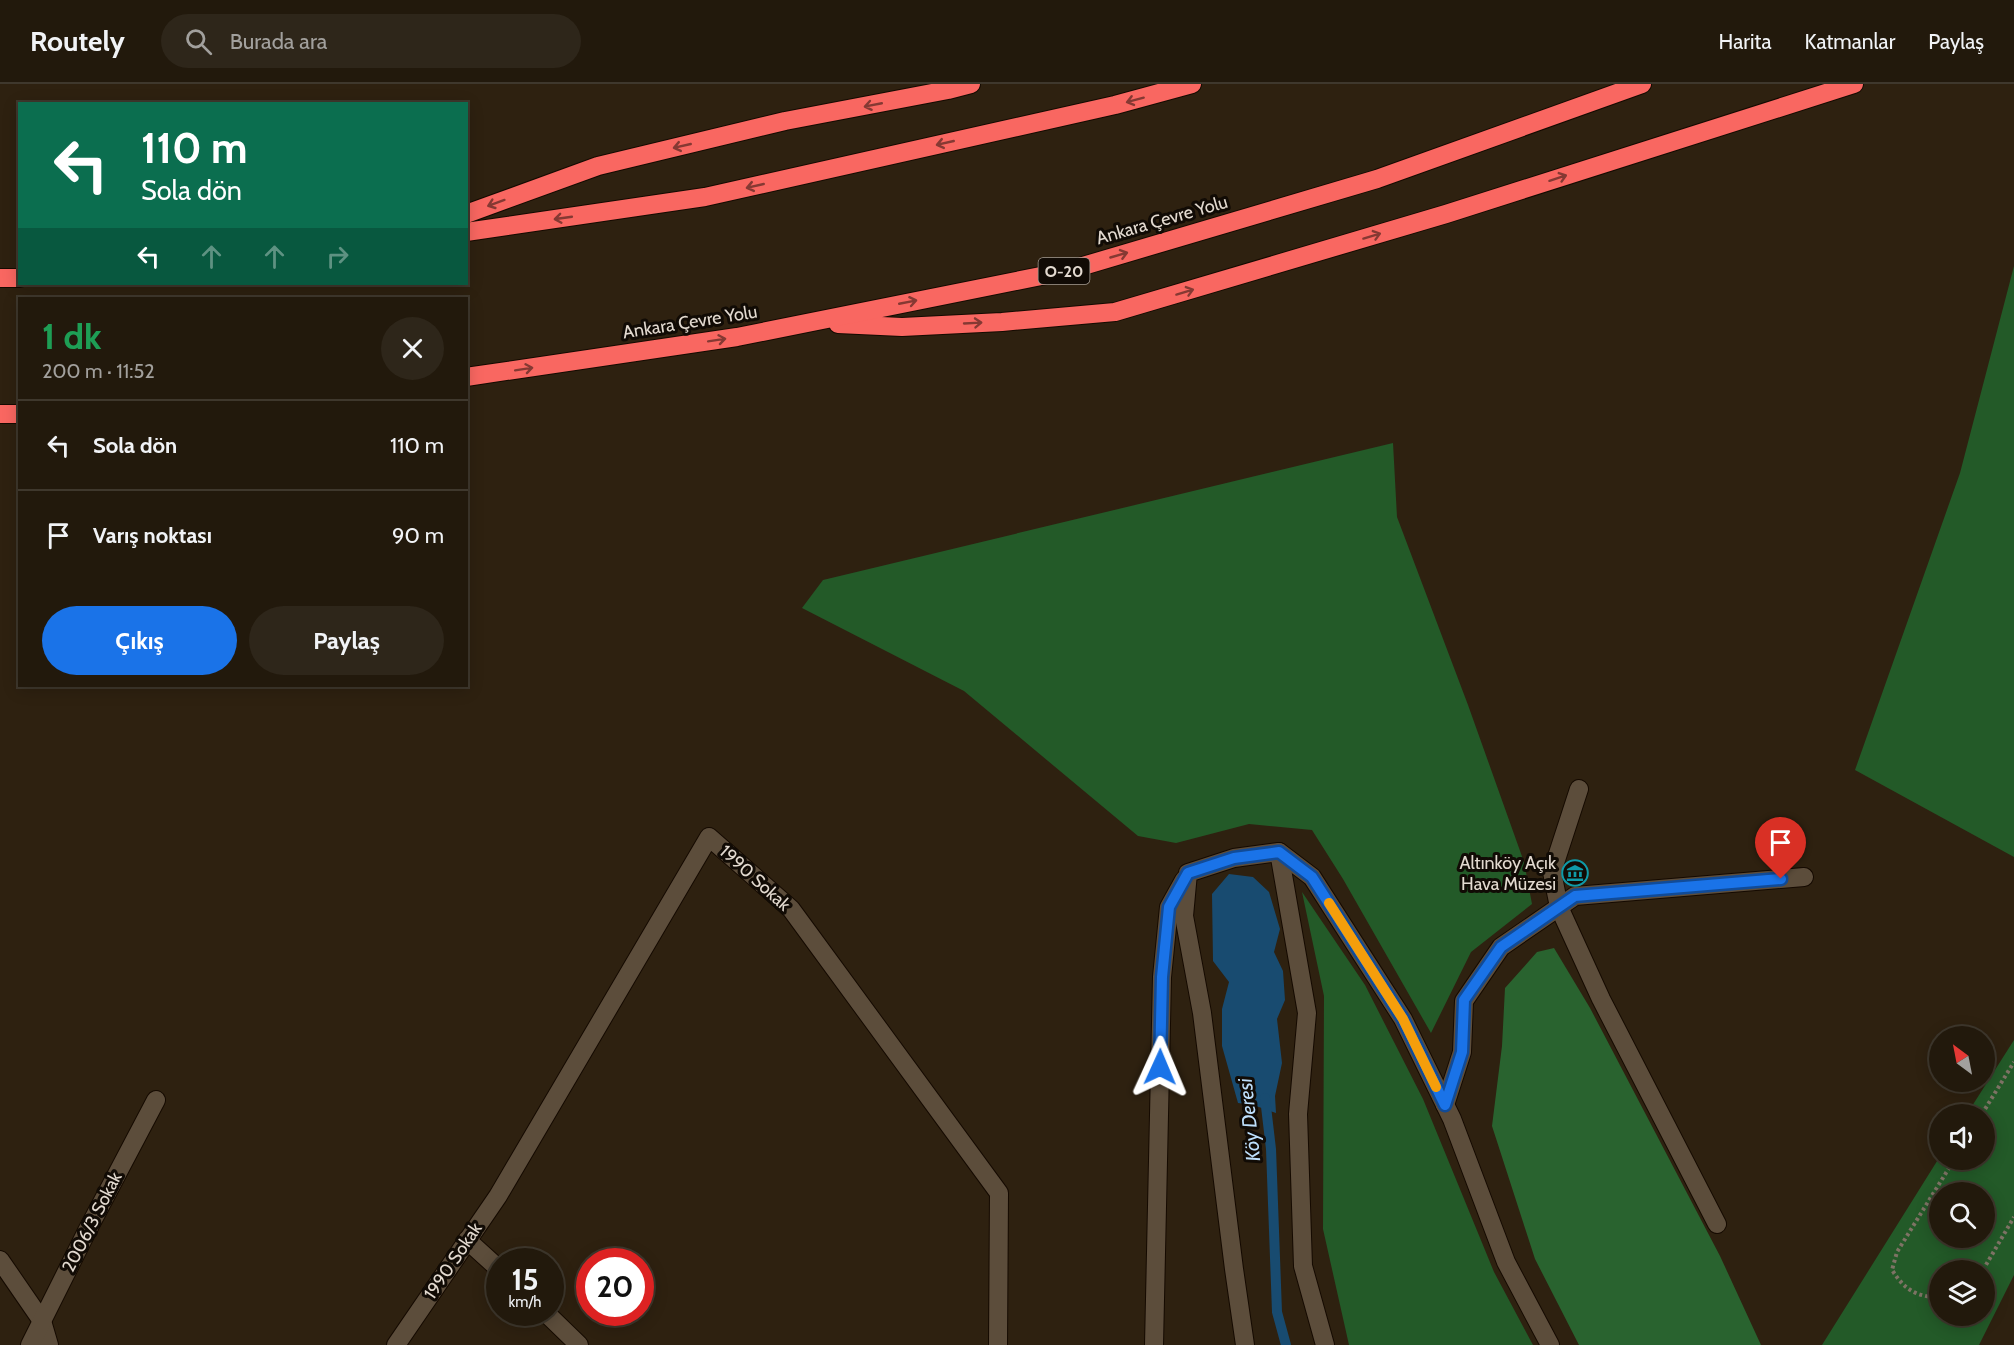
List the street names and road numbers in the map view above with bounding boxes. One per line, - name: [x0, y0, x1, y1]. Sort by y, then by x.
- street label: Ankara Çevre Yolu: [1094, 191, 1230, 249]
- road number: O-20: [1038, 258, 1090, 284]
- street label: Ankara Çevre Yolu: [621, 301, 759, 343]
- street label: 1990 Sokak: [715, 840, 796, 916]
- street label: 2006/3 Sokak: [57, 1167, 127, 1276]
- street label: 1990 Sokak: [419, 1218, 487, 1304]

